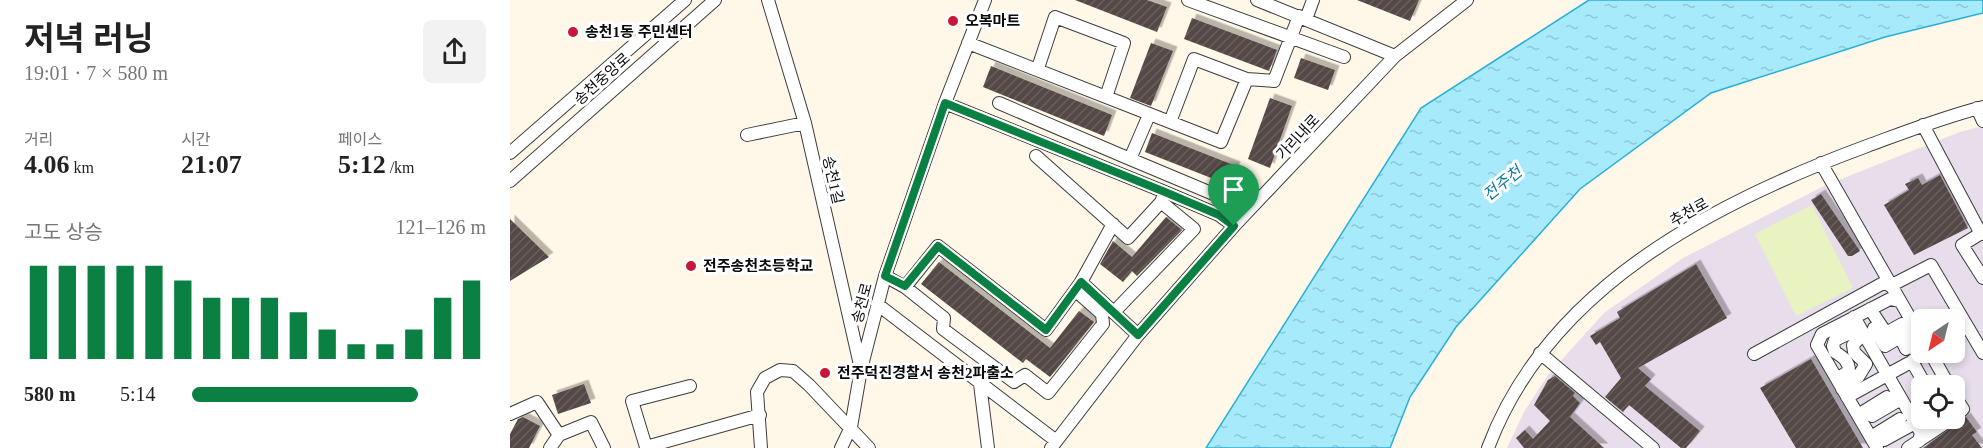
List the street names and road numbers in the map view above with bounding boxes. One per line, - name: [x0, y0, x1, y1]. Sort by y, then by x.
- street label: 송천중앙로: [570, 49, 633, 108]
- street label: 가리내로: [1273, 111, 1323, 163]
- street label: 송천1길: [820, 154, 847, 206]
- street label: 추천로: [1667, 194, 1711, 229]
- street label: 송천로: [848, 281, 875, 325]

